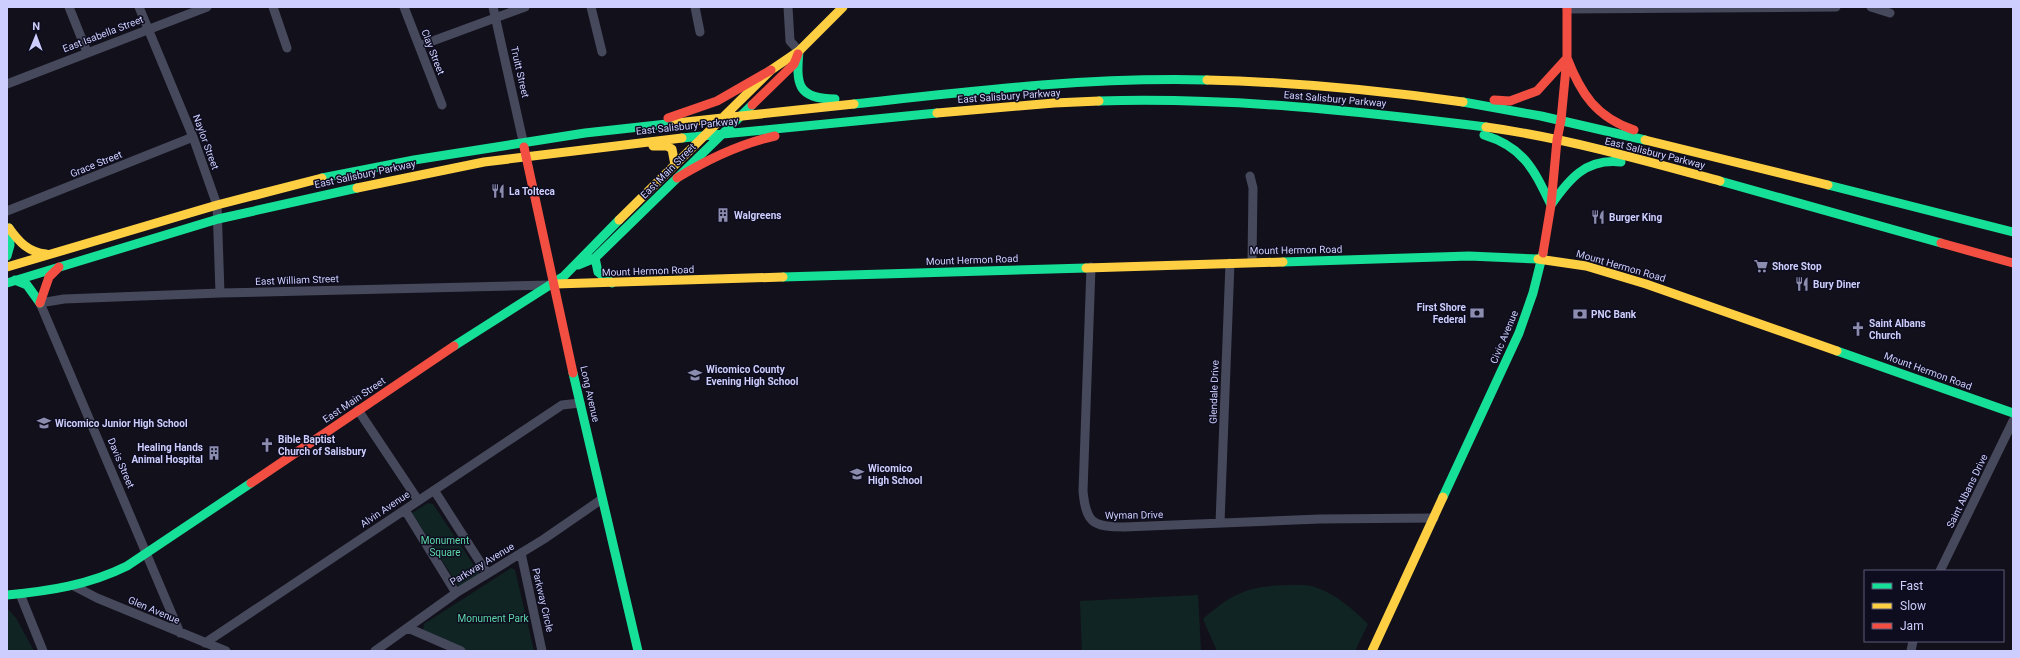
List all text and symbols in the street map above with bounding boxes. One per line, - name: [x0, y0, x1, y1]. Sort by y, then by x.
- street label: East Isabella Street: [61, 14, 145, 54]
- north arrow: [16, 16, 56, 56]
- text: N: [32, 20, 40, 33]
- street label: Clay Street: [419, 28, 447, 76]
- street label: Truitt Street: [509, 45, 531, 99]
- street label: East Salisbury Parkway: [957, 87, 1061, 105]
- street label: East Salisbury Parkway: [1283, 89, 1387, 109]
- street label: Naylor Street: [191, 113, 221, 171]
- street label: East Salisbury Parkway: [635, 115, 739, 137]
- street label: East Salisbury Parkway: [1604, 135, 1707, 171]
- street label: East Main Street: [638, 141, 698, 201]
- street label: Grace Street: [69, 149, 123, 179]
- street label: East Salisbury Parkway: [313, 158, 417, 190]
- restaurant icon: La Tolteca: [490, 183, 506, 199]
- place label: La Tolteca: [509, 186, 556, 197]
- building icon: Walgreens: [715, 207, 731, 223]
- restaurant icon: Burger King: [1590, 209, 1606, 225]
- place label: Walgreens: [734, 210, 781, 221]
- place label: Burger King: [1609, 212, 1662, 223]
- street label: Mount Hermon Road: [1250, 244, 1342, 256]
- street label: Mount Hermon Road: [1575, 248, 1667, 284]
- street label: Mount Hermon Road: [926, 253, 1018, 267]
- supermarket icon: Shore Stop: [1753, 258, 1769, 274]
- place label: Shore Stop: [1772, 261, 1822, 272]
- street label: Mount Hermon Road: [602, 264, 694, 278]
- street label: East William Street: [255, 273, 339, 287]
- restaurant icon: Bury Diner: [1794, 276, 1810, 292]
- place label: Bury Diner: [1813, 279, 1860, 290]
- place label: First Shore Federal: [1417, 302, 1467, 325]
- bank icon: First Shore Federal: [1469, 305, 1485, 321]
- bank icon: PNC Bank: [1572, 306, 1588, 322]
- street label: Civic Avenue: [1488, 309, 1520, 365]
- place label: PNC Bank: [1591, 309, 1637, 320]
- place label: Saint Albans Church: [1869, 318, 1926, 341]
- church icon: Saint Albans Church: [1850, 321, 1866, 337]
- street label: Mount Hermon Road: [1883, 350, 1973, 392]
- street label: Glendale Drive: [1207, 360, 1221, 424]
- place label: Wicomico County Evening High School: [706, 364, 799, 387]
- street label: Long Avenue: [578, 365, 602, 423]
- school or university icon: Wicomico County Evening High School: [687, 367, 703, 383]
- street label: East Main Street: [321, 375, 387, 425]
- school or university icon: Wicomico Junior High School: [36, 415, 52, 431]
- place label: Wicomico Junior High School: [55, 418, 188, 429]
- place label: Bible Baptist Church of Salisbury: [278, 434, 367, 457]
- street label: Davis Street: [106, 436, 136, 490]
- church icon: Bible Baptist Church of Salisbury: [259, 437, 275, 453]
- place label: Healing Hands Animal Hospital: [132, 442, 203, 465]
- building icon: Healing Hands Animal Hospital: [206, 445, 222, 461]
- street label: Saint Albans Drive: [1944, 452, 1990, 530]
- place label: Wicomico High School: [868, 463, 923, 486]
- school or university icon: Wicomico High School: [849, 466, 865, 482]
- street label: Alvin Avenue: [358, 489, 412, 529]
- street label: Wyman Drive: [1105, 509, 1163, 521]
- park label: Monument Square: [421, 535, 469, 558]
- street label: Parkway Avenue: [448, 540, 516, 588]
- street label: Parkway Circle: [530, 567, 556, 633]
- legend: [1864, 570, 2004, 642]
- text: Fast: [1900, 579, 1923, 593]
- street label: Glen Avenue: [126, 594, 182, 626]
- text: Slow: [1900, 599, 1926, 613]
- park label: Monument Park: [458, 613, 529, 624]
- text: Jam: [1900, 619, 1924, 633]

